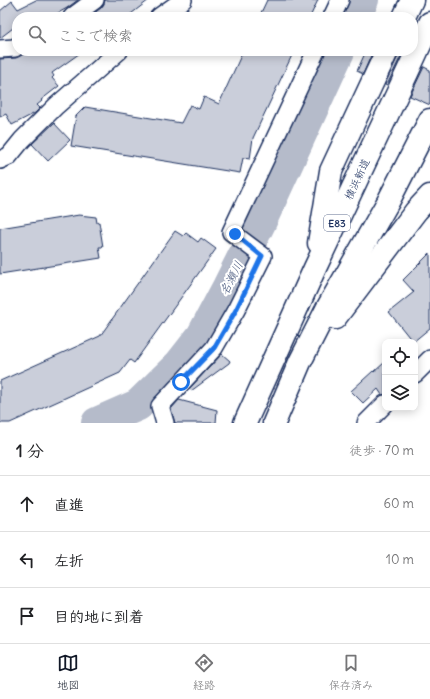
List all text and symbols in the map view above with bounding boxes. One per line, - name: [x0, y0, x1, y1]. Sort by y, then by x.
- search box: [12, 12, 418, 56]
- icon: search: [26, 23, 48, 45]
- text: ここで検索: [58, 26, 133, 45]
- street label: 横浜新道: [341, 156, 373, 202]
- road number: E83: [324, 215, 350, 231]
- route end: [226, 225, 244, 243]
- water label: 名瀬川: [216, 259, 246, 297]
- map controls: [382, 339, 418, 411]
- button: locate: [382, 339, 418, 375]
- route start: [172, 373, 190, 391]
- button: layers: [382, 375, 418, 411]
- text: 1 分: [16, 440, 44, 462]
- text: 徒歩 · 70 m: [350, 442, 414, 459]
- icon: ahead: [16, 493, 38, 515]
- text: 直進: [54, 495, 84, 514]
- text: 60 m: [383, 495, 414, 512]
- icon: left: [16, 549, 38, 571]
- text: 左折: [54, 551, 84, 570]
- text: 10 m: [386, 551, 414, 568]
- icon: arrive: [16, 605, 38, 627]
- text: 目的地に到着: [54, 607, 144, 626]
- tab: 地図: [57, 652, 79, 692]
- tab: 経路: [193, 652, 215, 692]
- tab: 保存済み: [329, 652, 373, 692]

